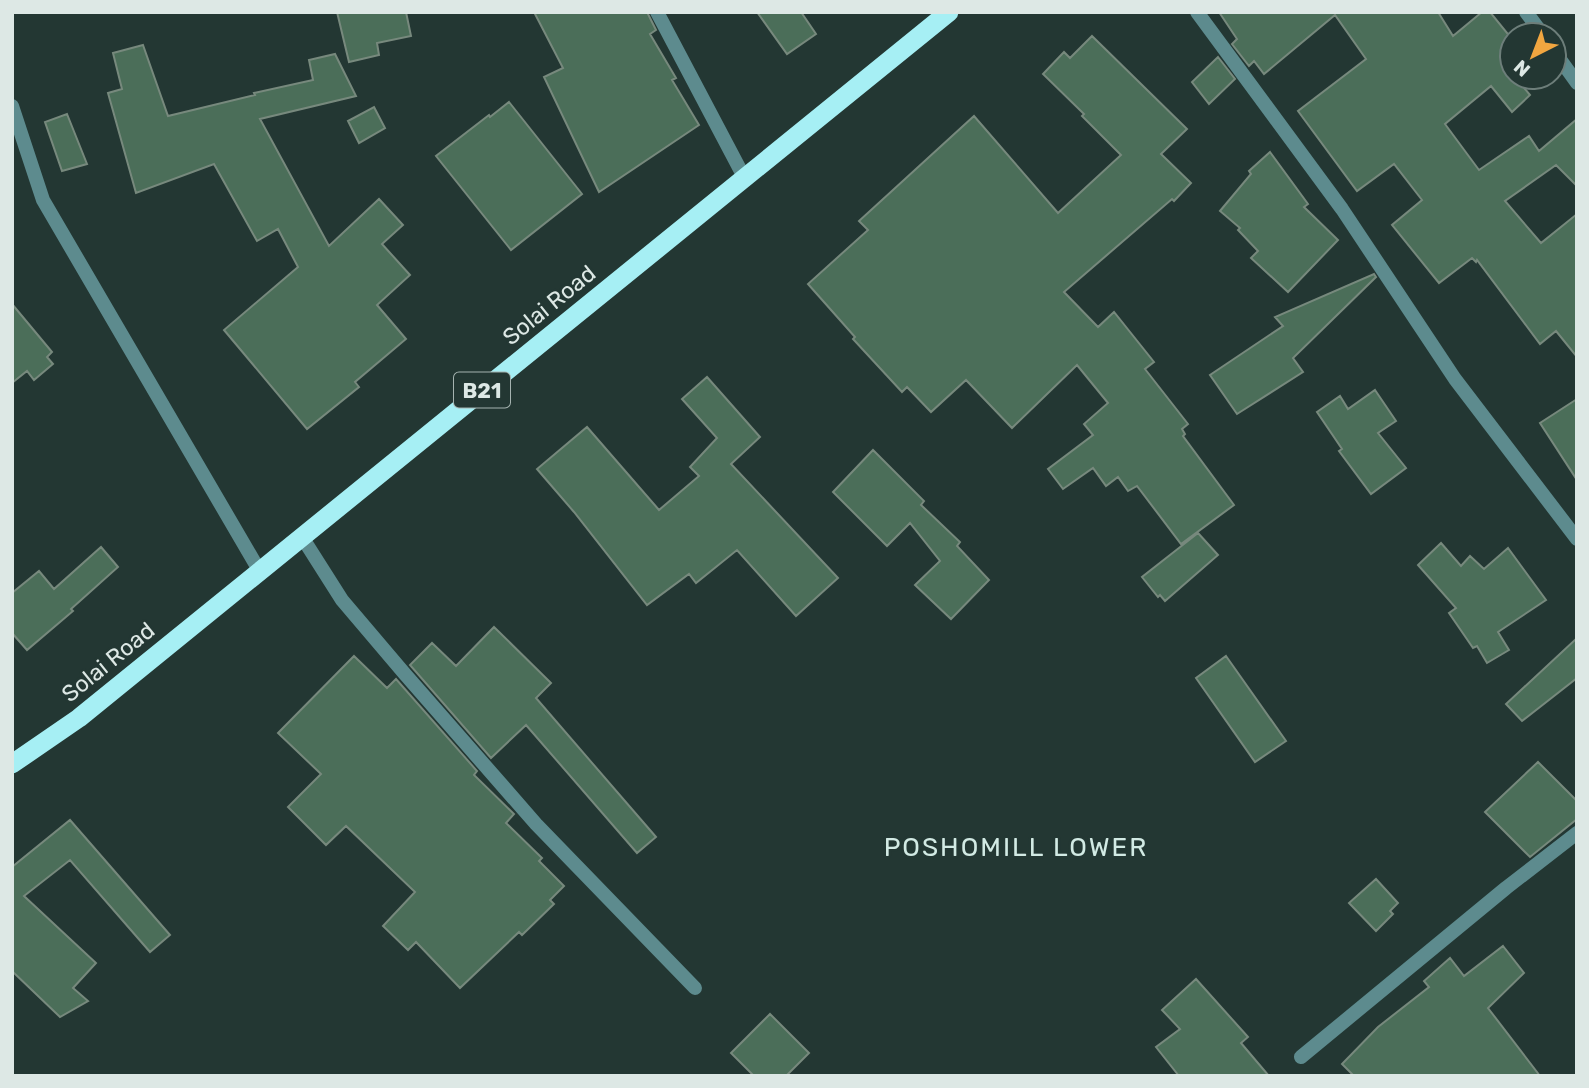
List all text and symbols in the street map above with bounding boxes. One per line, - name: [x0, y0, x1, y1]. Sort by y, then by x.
- north arrow: [1498, 21, 1568, 91]
- text: N: [1509, 55, 1535, 81]
- street label: Solai Road: [497, 259, 601, 351]
- road number: B21: [454, 372, 510, 408]
- street label: Solai Road: [56, 616, 160, 708]
- district label: POSHOMILL LOWER: [884, 832, 1148, 863]

